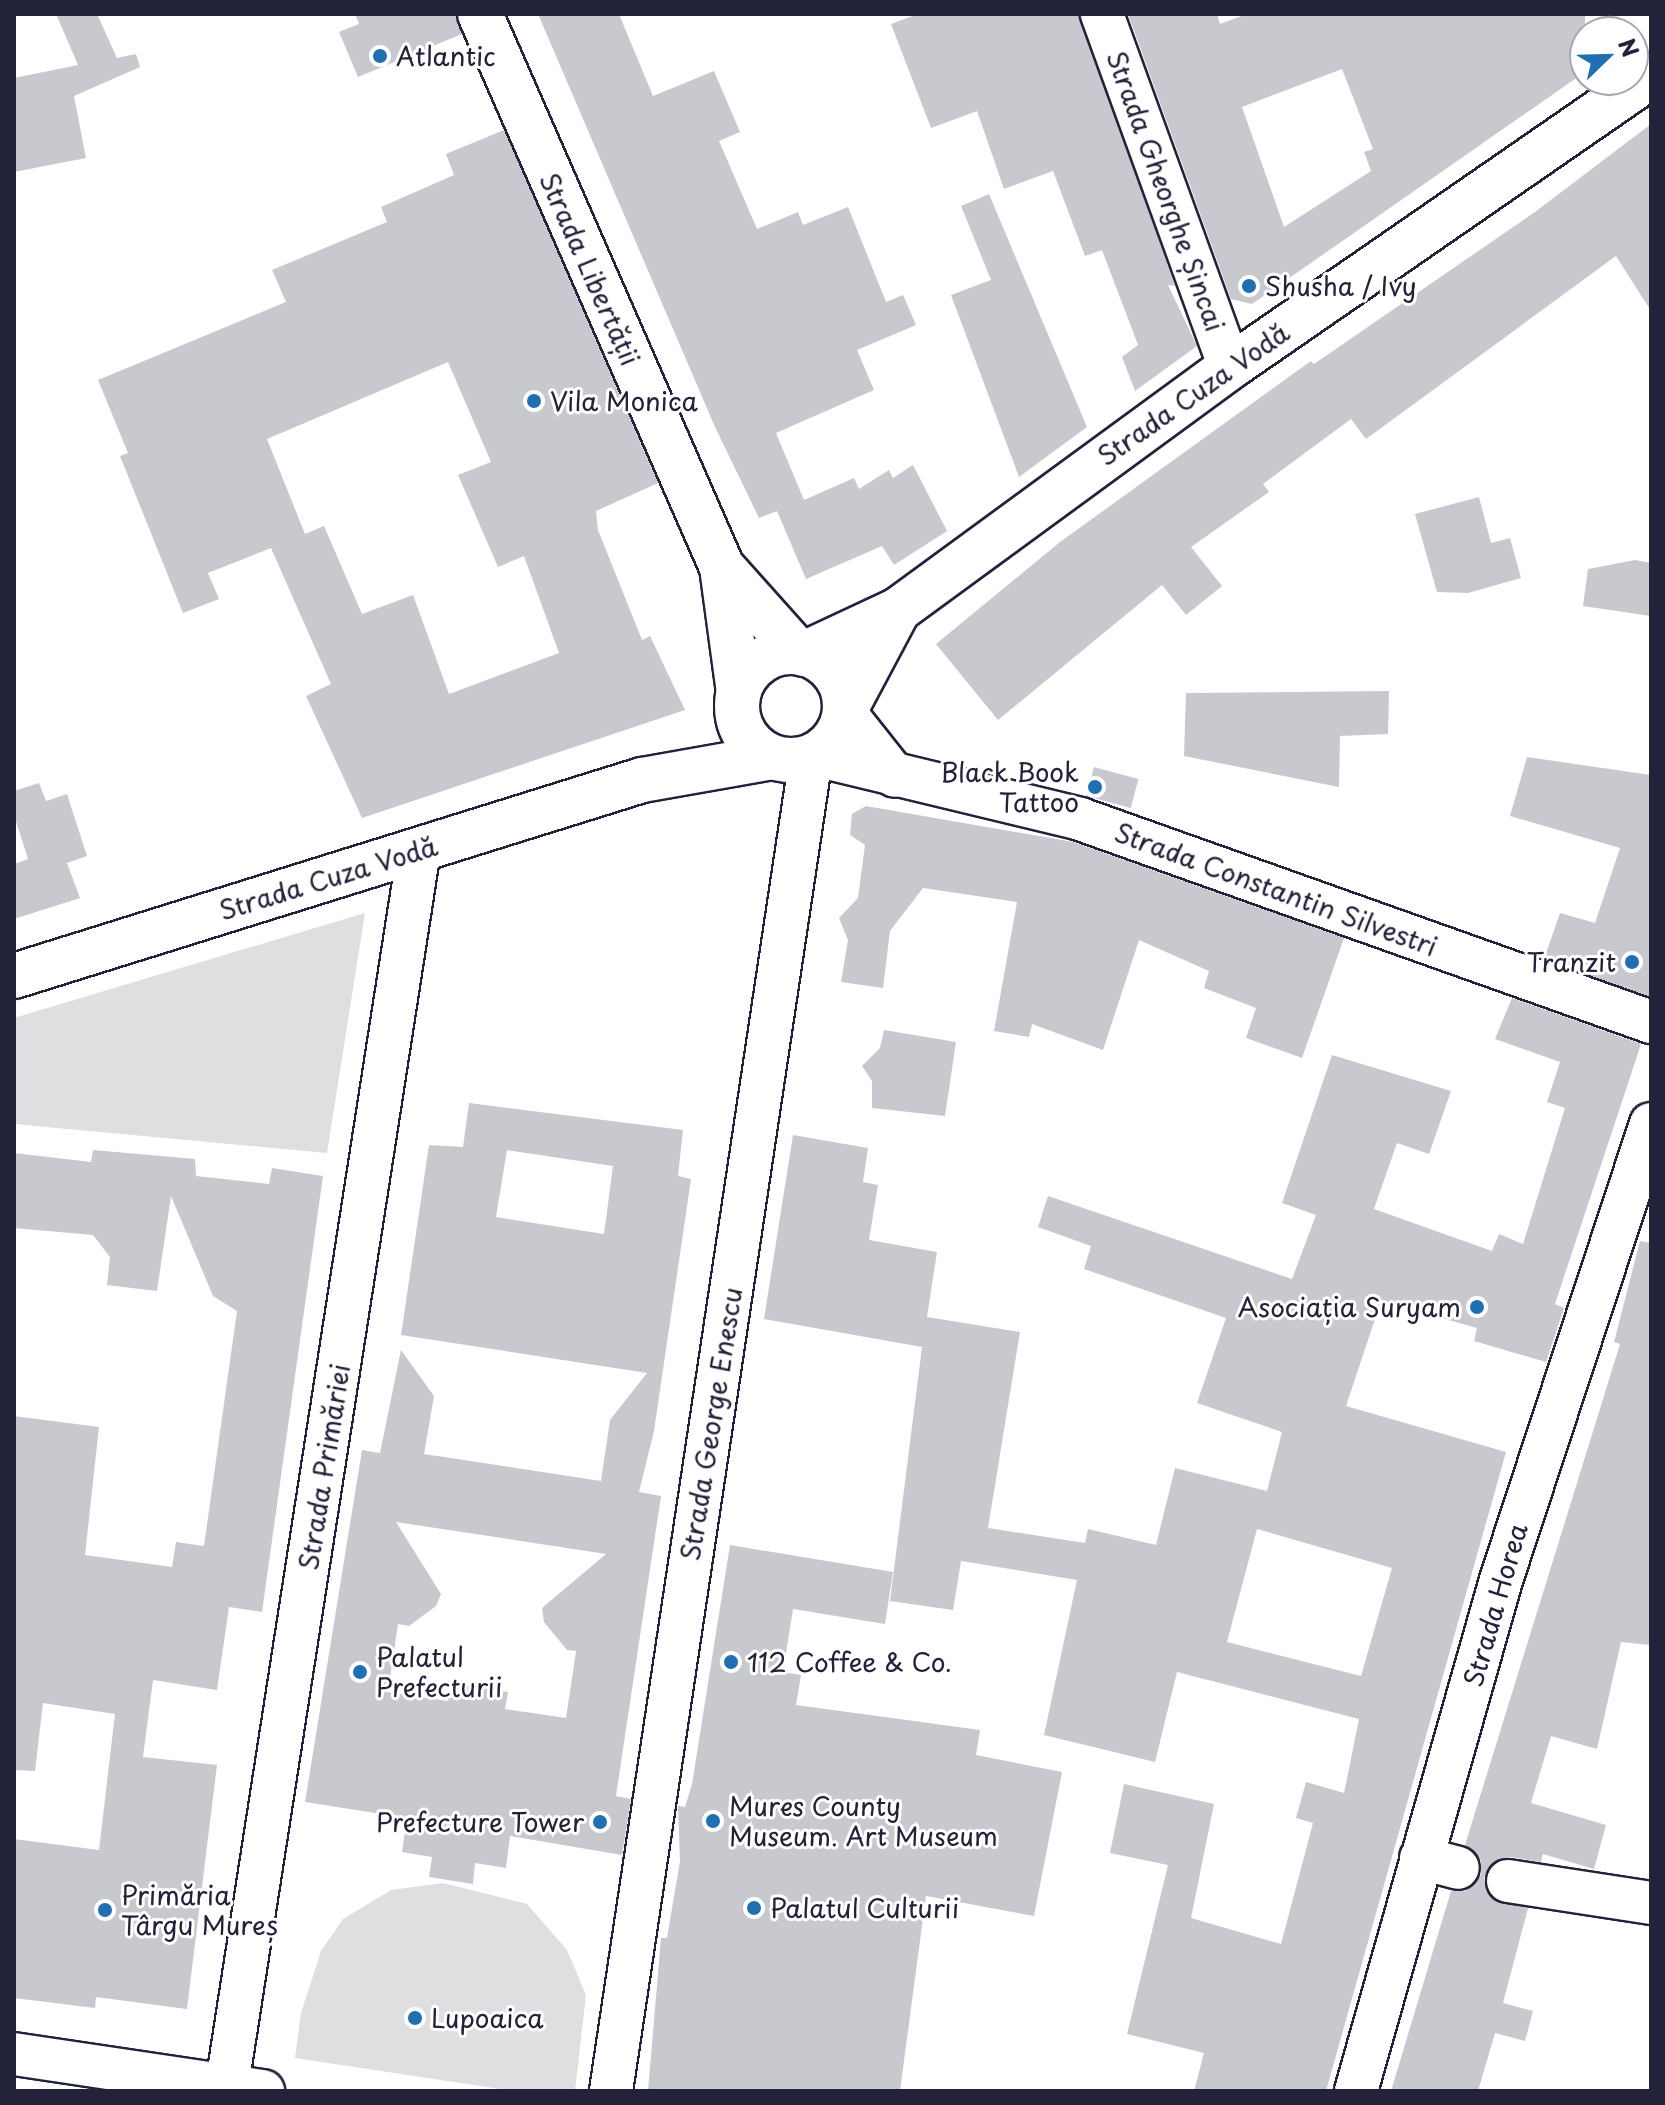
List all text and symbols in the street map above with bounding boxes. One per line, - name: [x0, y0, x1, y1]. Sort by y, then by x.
- north arrow: [1569, 16, 1649, 96]
- text: N: [1611, 33, 1648, 62]
- place label: Atlantic: [396, 40, 496, 72]
- street label: Strada Gheorghe Șincai: [1100, 46, 1232, 336]
- marker: Atlantic: [371, 47, 389, 65]
- street label: Strada Libertății: [533, 167, 647, 371]
- place label: Shusha / Ivy: [1265, 270, 1418, 302]
- marker: Shusha / Ivy: [1240, 277, 1258, 295]
- street label: Strada Cuza Vodă: [1092, 317, 1294, 471]
- place label: Vila Monica: [550, 385, 699, 417]
- marker: Vila Monica: [525, 392, 543, 410]
- place label: Black Book Tattoo: [938, 756, 1079, 818]
- marker: Black Book Tattoo: [1086, 778, 1104, 796]
- street label: Strada Constantin Silvestri: [1111, 816, 1441, 962]
- street label: Strada Cuza Vodă: [216, 830, 440, 926]
- place label: Tranzit: [1526, 946, 1616, 978]
- marker: Tranzit: [1623, 953, 1641, 971]
- street label: Strada George Enescu: [674, 1284, 748, 1564]
- place label: Asociația Suryam: [1238, 1291, 1461, 1323]
- marker: Asociația Suryam: [1468, 1298, 1486, 1316]
- street label: Strada Primăriei: [292, 1362, 356, 1572]
- street label: Strada Horea: [1457, 1519, 1533, 1691]
- place label: Palatul Prefecturii: [376, 1641, 502, 1702]
- place label: 112 Coffee & Co.: [747, 1646, 955, 1678]
- marker: 112 Coffee & Co.: [722, 1653, 740, 1671]
- marker: Palatul Prefecturii: [351, 1663, 369, 1681]
- place label: Mures County Museum. Art Museum: [729, 1790, 1000, 1852]
- place label: Prefecture Tower: [376, 1806, 584, 1838]
- marker: Mures County Museum. Art Museum: [704, 1812, 722, 1830]
- marker: Prefecture Tower: [591, 1813, 609, 1831]
- place label: Primăria Târgu Mureș: [121, 1879, 277, 1940]
- place label: Palatul Culturii: [770, 1892, 960, 1924]
- marker: Palatul Culturii: [745, 1899, 763, 1917]
- marker: Primăria Târgu Mureș: [96, 1901, 114, 1919]
- place label: Lupoaica: [431, 2002, 544, 2034]
- marker: Lupoaica: [406, 2009, 424, 2027]

